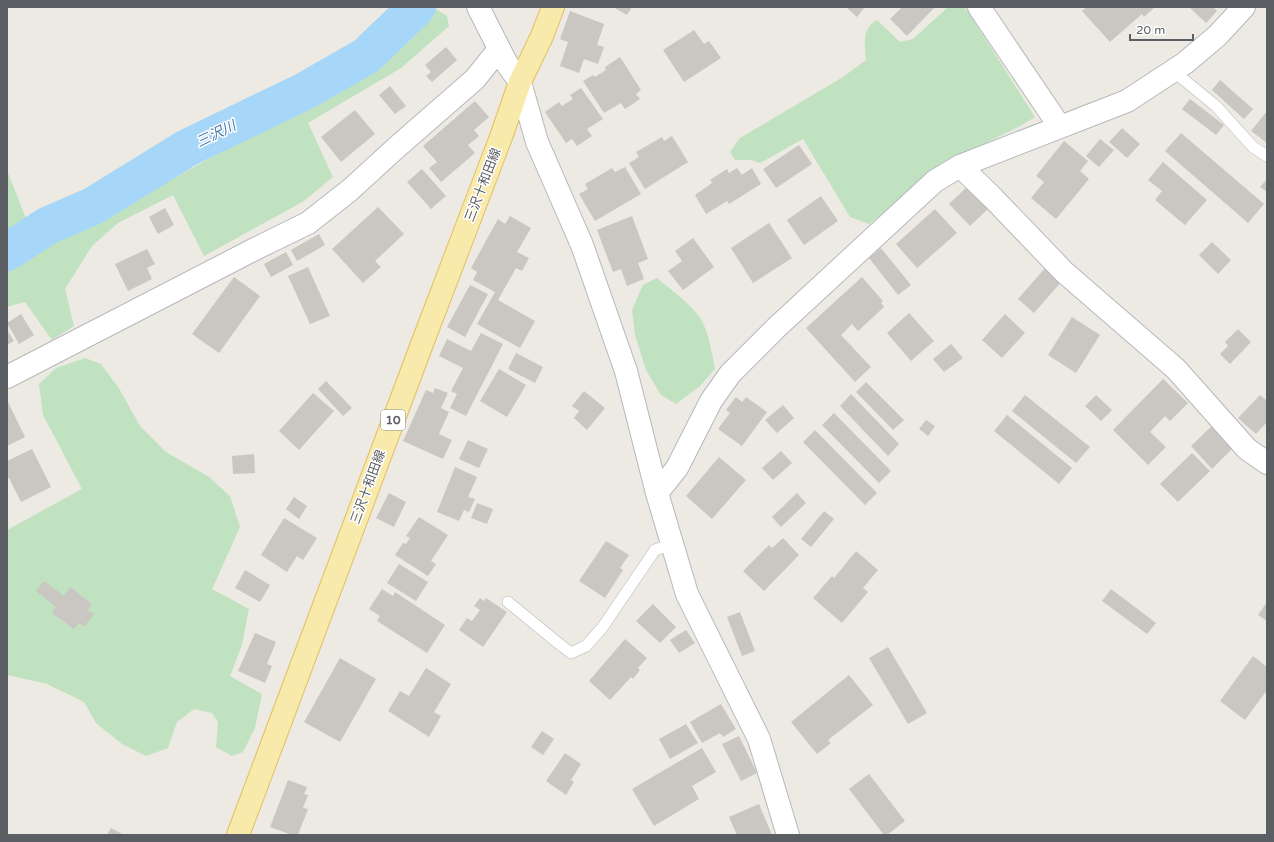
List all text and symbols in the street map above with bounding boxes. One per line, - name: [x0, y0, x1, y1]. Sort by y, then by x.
- scale bar: [1130, 16, 1193, 42]
- text: 20 m: [1136, 23, 1165, 37]
- water label: 三沢川: [193, 116, 240, 151]
- street label: 三沢十和田線: [462, 146, 504, 224]
- road number: 10: [381, 410, 405, 430]
- street label: 三沢十和田線: [347, 448, 389, 526]

